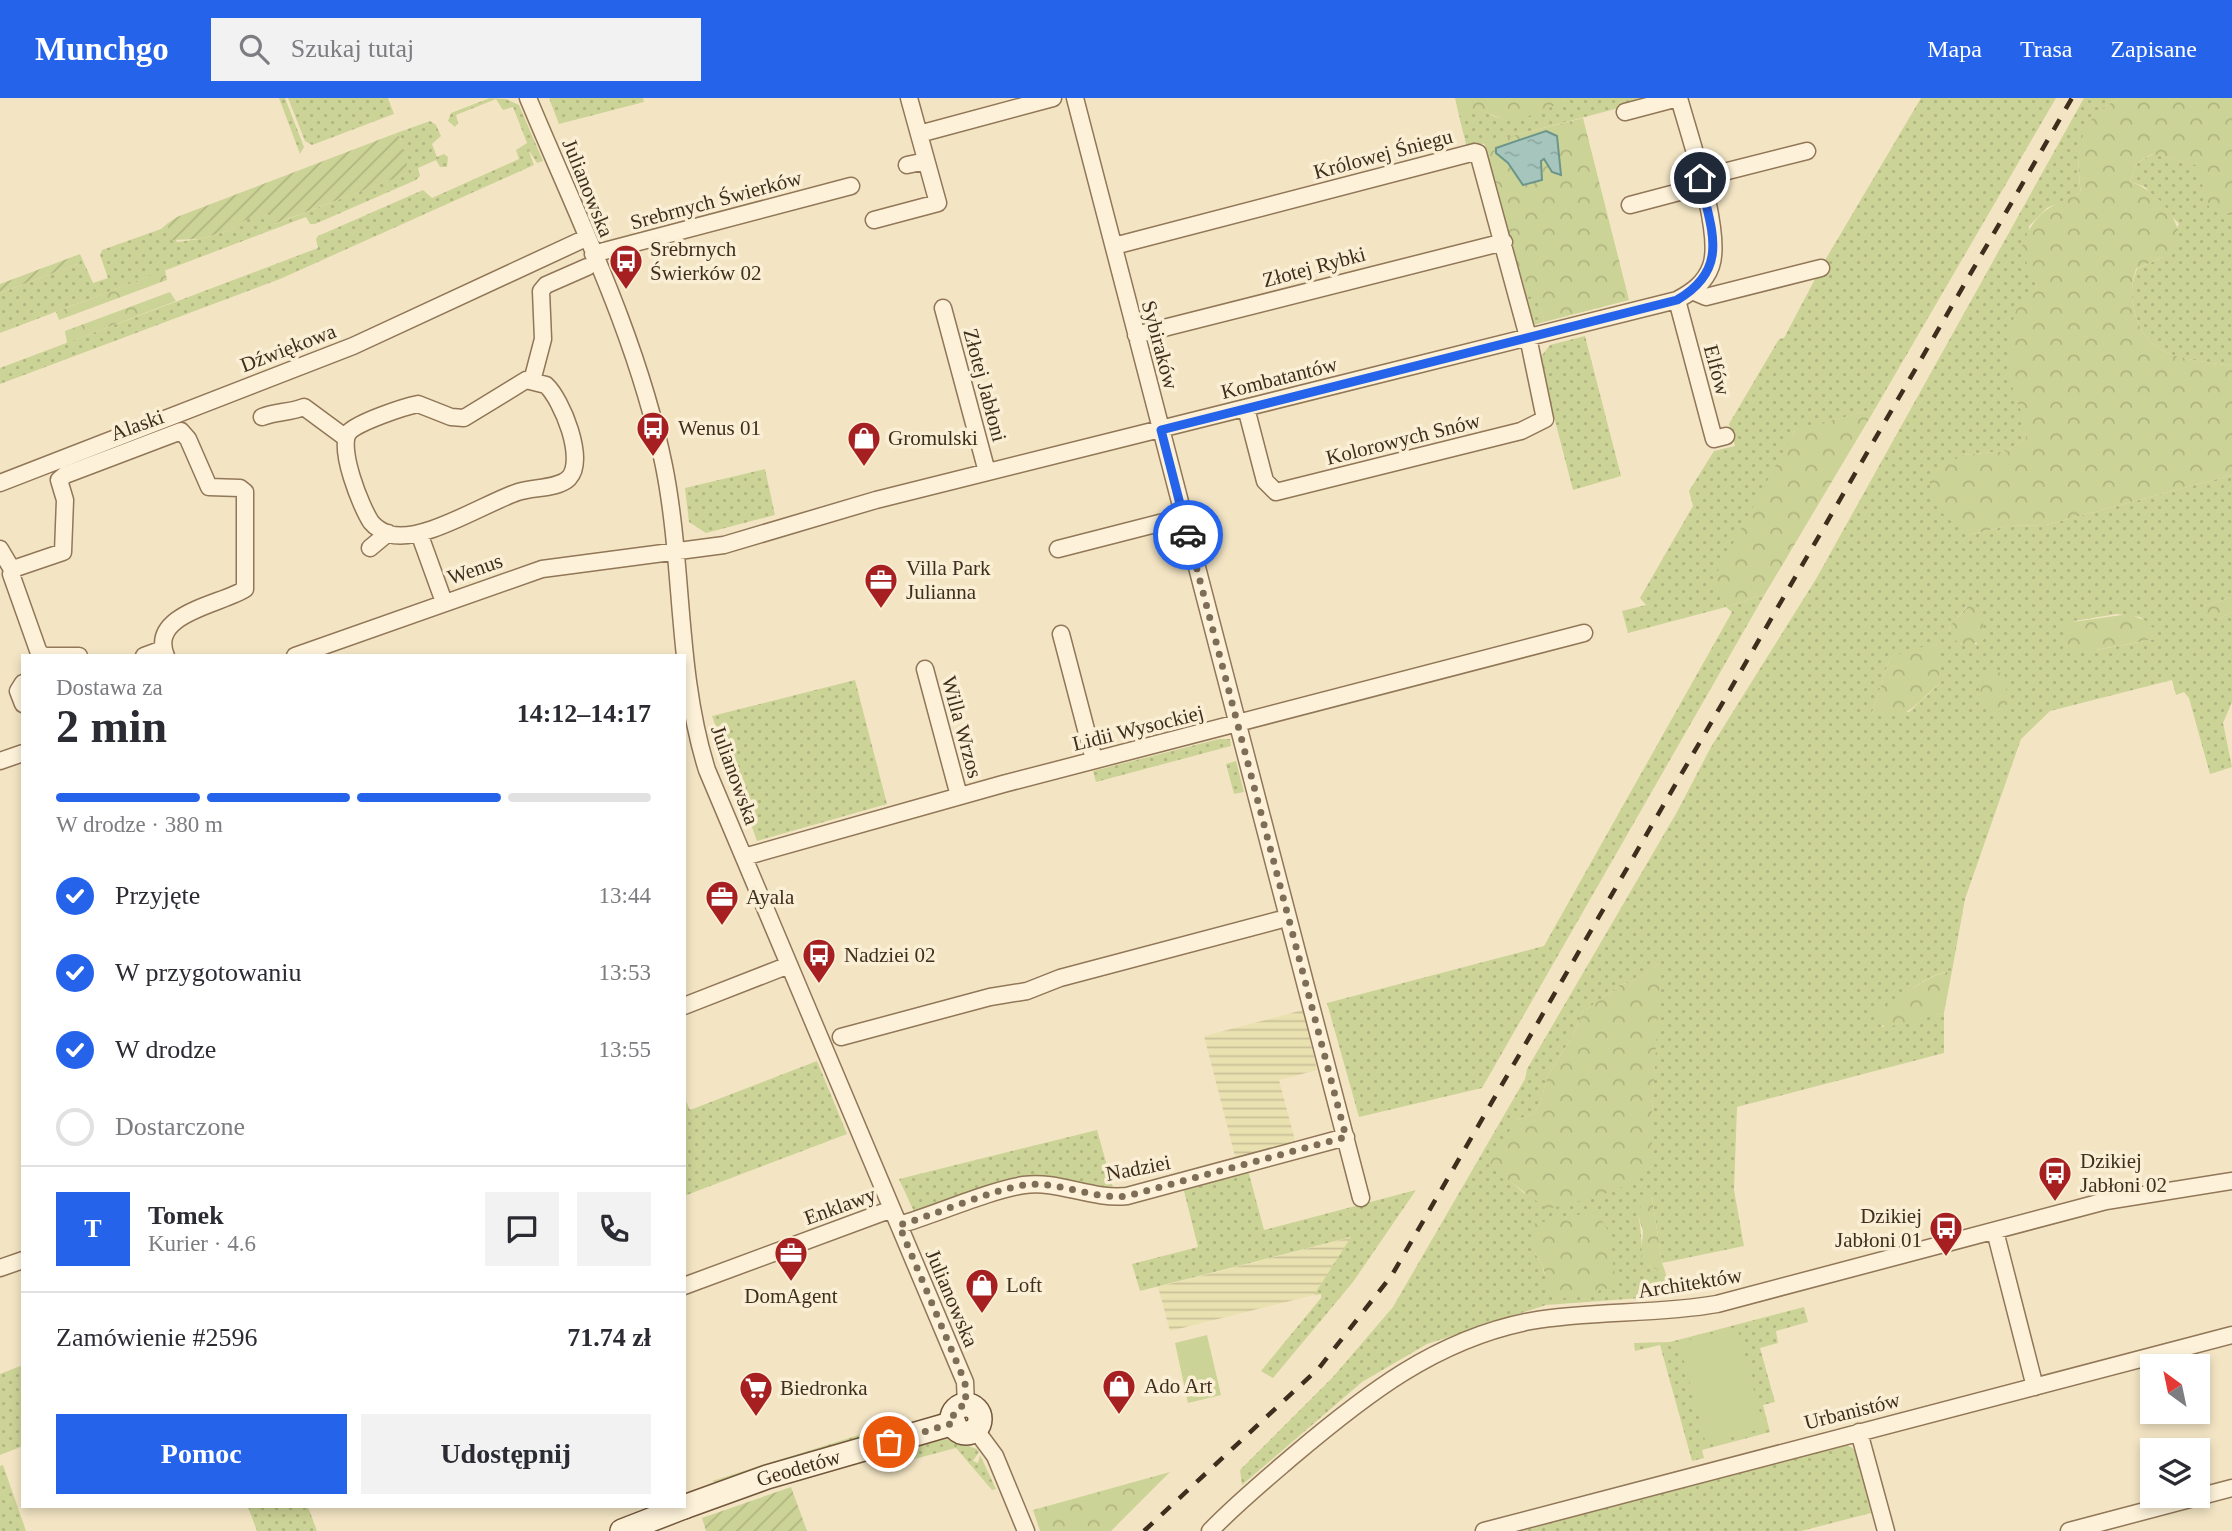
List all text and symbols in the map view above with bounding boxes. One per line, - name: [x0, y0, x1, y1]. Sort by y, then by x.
- search box: [211, 18, 701, 81]
- icon: search: [235, 30, 273, 68]
- text: Munchgo: [35, 31, 169, 67]
- text: Szukaj tutaj: [291, 34, 414, 63]
- text: Mapa: [1927, 36, 1982, 62]
- text: Trasa: [2020, 36, 2072, 62]
- text: Zapisane: [2110, 36, 2197, 62]
- street label: Królowej Śniegu: [1311, 124, 1456, 184]
- street label: Julianowska: [557, 135, 619, 241]
- pin: [1670, 148, 1730, 208]
- icon: home: [1681, 159, 1719, 197]
- street label: Srebrnych Świerków: [628, 165, 805, 234]
- place label: Srebrnych Świerków 02: [650, 237, 761, 285]
- bus stop icon: Srebrnych Świerków 02: [607, 242, 645, 291]
- street label: Złotej Rybki: [1260, 242, 1368, 292]
- street label: Sybiraków: [1137, 298, 1184, 393]
- street label: Dźwiękowa: [237, 319, 340, 377]
- street label: Złotej Jabłoni: [958, 326, 1012, 444]
- street label: Elfów: [1699, 342, 1735, 399]
- street label: Kombatantów: [1218, 352, 1340, 404]
- street label: Alaski: [107, 404, 167, 446]
- street label: Kolorowych Snów: [1323, 408, 1483, 470]
- bus stop icon: Wenus 01: [634, 409, 672, 458]
- place label: Wenus 01: [678, 416, 761, 440]
- shop icon: Gromulski: [845, 419, 883, 468]
- place label: Gromulski: [888, 426, 978, 450]
- courier: [1153, 500, 1223, 570]
- icon: car: [1169, 516, 1207, 554]
- street label: Wenus: [444, 548, 506, 590]
- place label: Villa Park Julianna: [906, 556, 991, 604]
- office icon: Villa Park Julianna: [862, 561, 900, 610]
- street label: Willa Wrzos: [937, 673, 987, 781]
- text: Dostawa za: [56, 675, 163, 700]
- text: 14:12–14:17: [517, 699, 651, 728]
- street label: Lidii Wysockiej: [1070, 700, 1206, 756]
- text: 2 min: [56, 701, 167, 752]
- street label: Julianowska: [706, 722, 764, 829]
- text: W drodze · 380 m: [56, 812, 223, 837]
- icon: check: [56, 877, 94, 915]
- office icon: Ayala: [703, 878, 741, 927]
- text: Przyjęte: [115, 881, 200, 910]
- text: 13:44: [599, 883, 651, 908]
- place label: Ayala: [746, 885, 795, 909]
- bus stop icon: Nadziei 02: [800, 936, 838, 985]
- place label: Nadziei 02: [844, 943, 936, 967]
- icon: check: [56, 954, 94, 992]
- text: W przygotowaniu: [115, 958, 302, 987]
- text: 13:53: [599, 960, 651, 985]
- icon: check: [56, 1031, 94, 1069]
- text: W drodze: [115, 1035, 216, 1064]
- text: 13:55: [599, 1037, 651, 1062]
- text: Dostarczone: [115, 1112, 245, 1141]
- place label: Dzikiej Jabłoni 02: [2080, 1149, 2167, 1197]
- street label: Nadziei: [1104, 1150, 1173, 1186]
- bus stop icon: Dzikiej Jabłoni 02: [2036, 1154, 2074, 1203]
- street label: Enklawy: [801, 1182, 880, 1230]
- button: chat: [485, 1192, 559, 1266]
- button: phone: [577, 1192, 651, 1266]
- text: Tomek: [148, 1201, 224, 1230]
- place label: Dzikiej Jabłoni 01: [1835, 1204, 1922, 1252]
- bus stop icon: Dzikiej Jabłoni 01: [1927, 1209, 1965, 1258]
- text: T: [84, 1214, 102, 1243]
- text: Kurier · 4.6: [148, 1231, 256, 1256]
- office icon: DomAgent: [772, 1234, 810, 1283]
- street label: Julianowska: [921, 1246, 984, 1351]
- street label: Architektów: [1636, 1263, 1745, 1303]
- shop icon: Loft: [963, 1266, 1001, 1315]
- place label: Loft: [1006, 1273, 1042, 1297]
- place label: DomAgent: [744, 1284, 838, 1308]
- text: Zamówienie #2596: [56, 1323, 257, 1352]
- text: 71.74 zł: [567, 1323, 651, 1352]
- north arrow: [2140, 1354, 2210, 1424]
- map controls: [2140, 1354, 2210, 1508]
- shop icon: Ado Art: [1100, 1367, 1138, 1416]
- supermarket icon: Biedronka: [737, 1369, 775, 1418]
- place label: Ado Art: [1144, 1374, 1212, 1398]
- place label: Biedronka: [780, 1376, 868, 1400]
- street label: Urbanistów: [1802, 1387, 1903, 1434]
- pin: [859, 1412, 919, 1472]
- button: Pomoc: [56, 1414, 347, 1494]
- button: Udostępnij: [361, 1414, 651, 1494]
- icon: bag: [870, 1423, 908, 1461]
- button: layers: [2140, 1438, 2210, 1508]
- street label: Geodetów: [753, 1444, 844, 1492]

